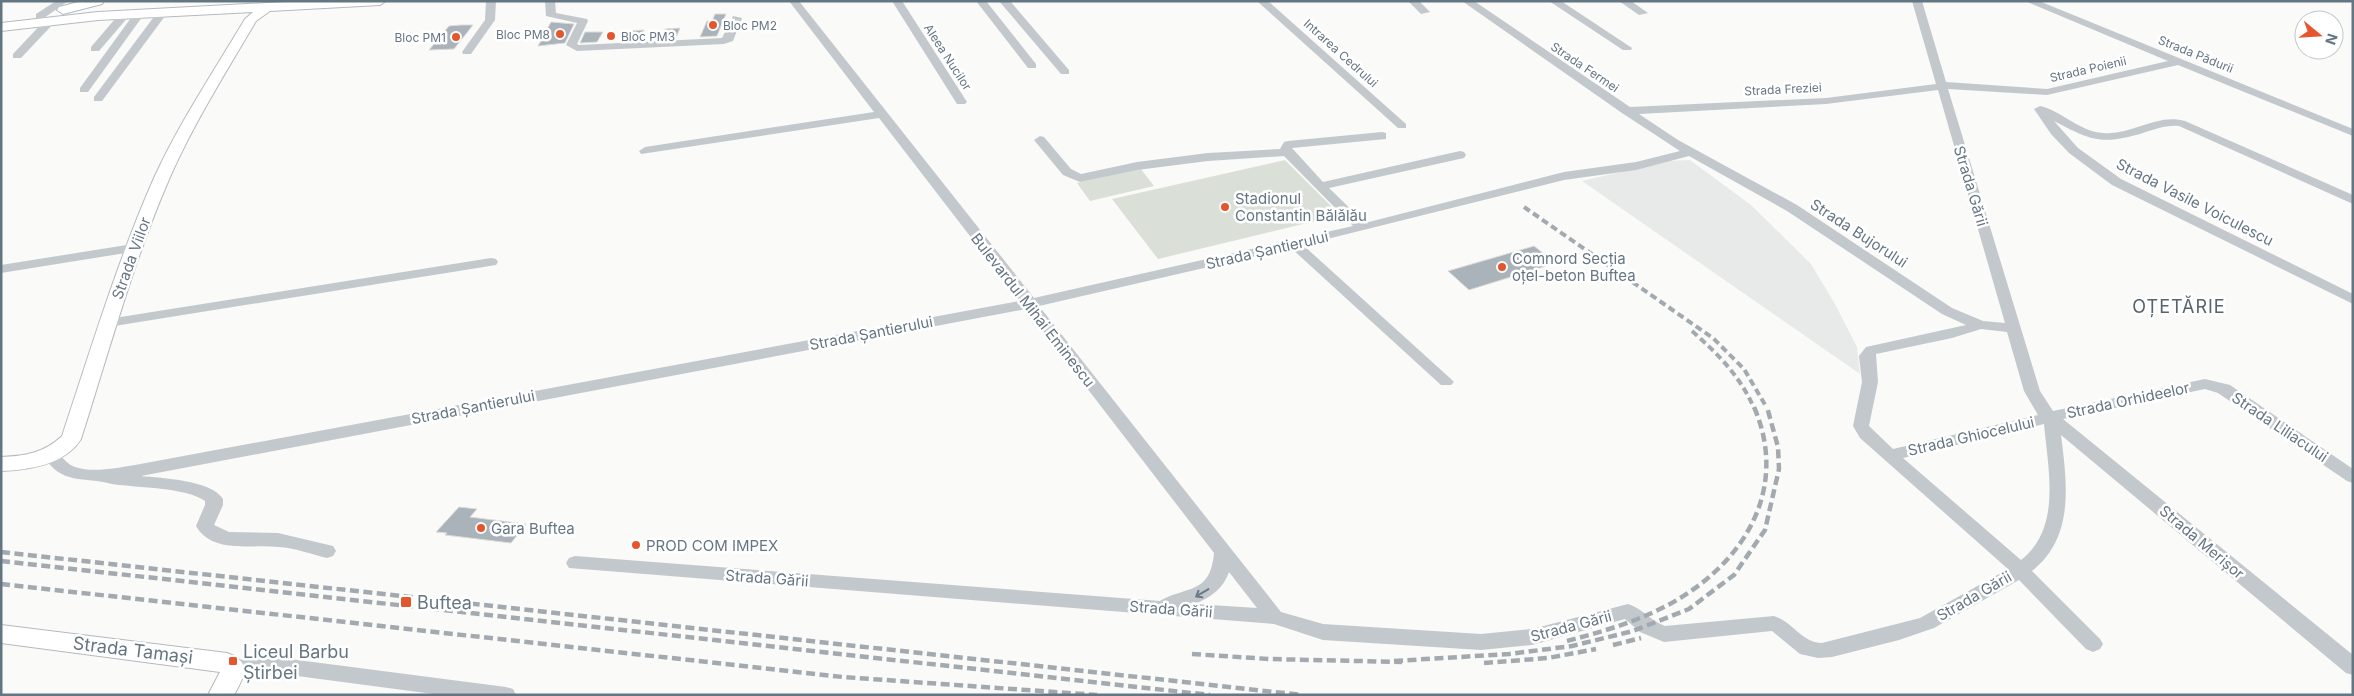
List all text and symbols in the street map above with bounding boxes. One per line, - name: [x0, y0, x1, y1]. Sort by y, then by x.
- north arrow: [2294, 10, 2344, 60]
- street label: Intrarea Cedrului: [1301, 16, 1381, 90]
- place label: Bloc PM2: [723, 18, 777, 33]
- marker: Bloc PM2: [707, 19, 719, 31]
- street label: Aleea Nucilor: [921, 21, 975, 93]
- place label: Bloc PM8: [496, 27, 550, 42]
- marker: Bloc PM8: [554, 28, 566, 40]
- place label: Bloc PM3: [621, 29, 675, 44]
- place label: Bloc PM1: [394, 30, 446, 45]
- marker: Bloc PM3: [605, 30, 617, 42]
- marker: Bloc PM1: [450, 31, 462, 43]
- text: N: [2322, 31, 2342, 47]
- street label: Strada Pădurii: [2156, 32, 2236, 76]
- street label: Strada Fermei: [1548, 39, 1622, 95]
- street label: Strada Poienii: [2048, 53, 2128, 85]
- street label: Strada Freziei: [1744, 79, 1822, 99]
- street label: Strada Gării: [1950, 143, 1992, 229]
- street label: Strada Vasile Voiculescu: [2113, 154, 2277, 250]
- place label: Stadionul Constantin Bălălău: [1235, 189, 1367, 225]
- street label: Strada Bujorului: [1807, 194, 1911, 272]
- marker: Stadionul Constantin Bălălău: [1219, 201, 1231, 213]
- street label: Strada Viilor: [107, 214, 155, 302]
- street label: Strada Șantierului: [1204, 227, 1330, 273]
- street label: Bulevardul Mihai Eminescu: [967, 229, 1099, 391]
- place label: Comnord Secția oțel-beton Buftea: [1512, 249, 1636, 285]
- marker: Comnord Secția oțel-beton Buftea: [1496, 261, 1508, 273]
- district label: OȚETĂRIE: [2132, 295, 2226, 318]
- street label: Strada Șantierului: [808, 312, 934, 354]
- street label: Strada Orhideelor: [2065, 378, 2192, 422]
- street label: Strada Șantierului: [410, 386, 536, 428]
- street label: Strada Liliacului: [2228, 388, 2332, 466]
- street label: Strada Ghiocelului: [1906, 412, 2036, 460]
- street label: Strada Merișor: [2156, 501, 2249, 583]
- place label: Gara Buftea: [491, 519, 575, 538]
- marker: Gara Buftea: [475, 522, 487, 534]
- place label: PROD COM IMPEX: [646, 536, 778, 555]
- marker: PROD COM IMPEX: [630, 539, 642, 551]
- street label: Strada Gării: [725, 566, 809, 590]
- street label: Strada Gării: [1933, 567, 2015, 625]
- one-way arrow: [1195, 588, 1209, 598]
- place label: Buftea: [417, 592, 472, 613]
- marker: Buftea: [399, 595, 413, 609]
- street label: Strada Gării: [1129, 597, 1213, 621]
- street label: Strada Gării: [1528, 606, 1614, 646]
- street label: Strada Tamași: [72, 632, 194, 669]
- place label: Liceul Barbu Știrbei: [243, 641, 349, 684]
- marker: Liceul Barbu Știrbei: [227, 655, 239, 667]

